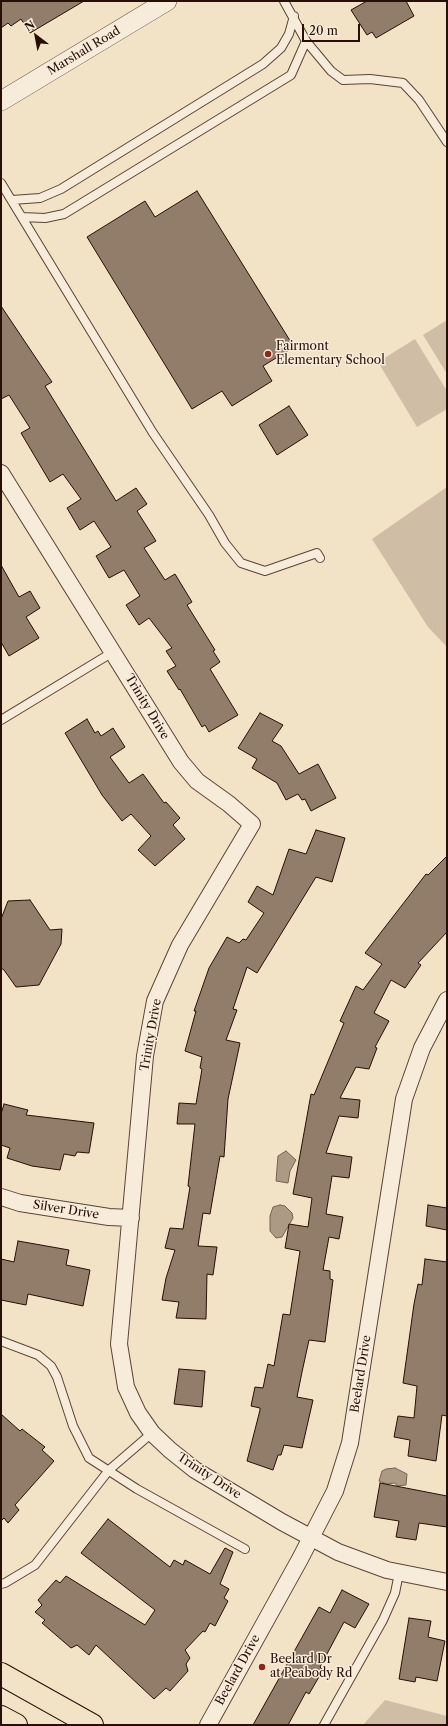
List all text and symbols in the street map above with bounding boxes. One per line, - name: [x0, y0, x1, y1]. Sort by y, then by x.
- north arrow: [16, 16, 56, 56]
- scale bar: [304, 16, 362, 42]
- text: N: [22, 17, 37, 34]
- text: 20 m: [309, 23, 338, 38]
- street label: Marshall Road: [45, 24, 123, 78]
- place label: Fairmont Elementary School: [276, 340, 385, 368]
- marker: Fairmont Elementary School: [263, 349, 273, 359]
- street label: Trinity Drive: [122, 672, 172, 742]
- street label: Trinity Drive: [138, 998, 164, 1072]
- street label: Silver Drive: [32, 1198, 100, 1222]
- street label: Beelard Drive: [348, 1334, 374, 1414]
- street label: Trinity Drive: [174, 1450, 244, 1502]
- street label: Beelard Drive: [213, 1632, 263, 1708]
- place label: Beelard Dr at Peabody Rd: [270, 1653, 352, 1681]
- marker: Beelard Dr at Peabody Rd: [257, 1662, 267, 1672]

